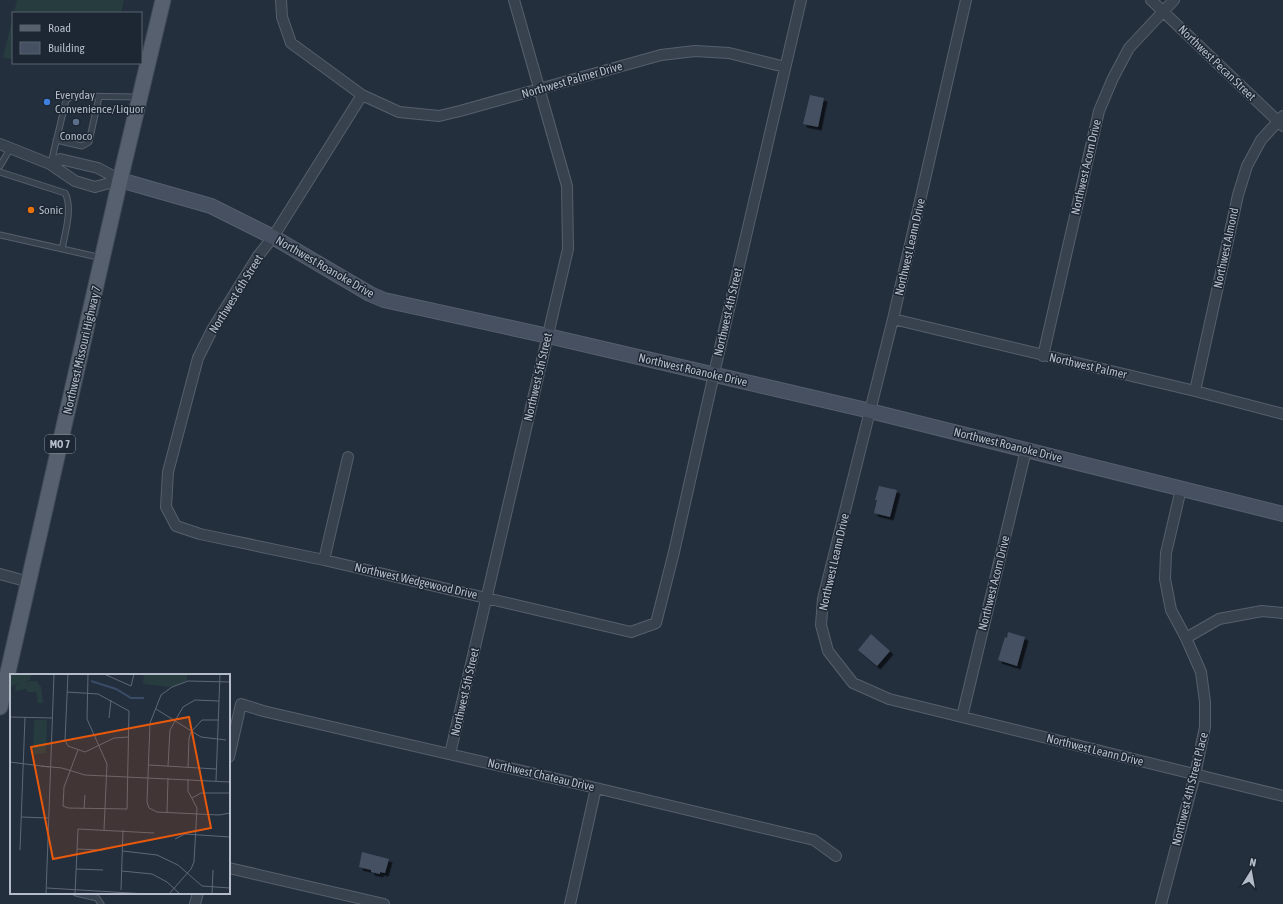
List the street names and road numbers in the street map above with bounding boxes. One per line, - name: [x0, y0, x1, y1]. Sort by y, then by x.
- street label: Northwest Pecan Street: [1175, 22, 1259, 104]
- street label: Northwest Palmer Drive: [520, 59, 624, 101]
- street label: Northwest Acorn Drive: [1068, 118, 1104, 216]
- street label: Northwest Leann Drive: [892, 197, 928, 297]
- street label: Northwest Almond: [1211, 206, 1241, 290]
- street label: Northwest Roanoke Drive: [273, 233, 377, 301]
- street label: Northwest 6th Street: [206, 252, 266, 336]
- street label: Northwest 4th Street: [711, 266, 745, 357]
- street label: Northwest Missouri Highway 7: [60, 284, 104, 416]
- street label: Northwest 5th Street: [521, 331, 555, 422]
- street label: Northwest Palmer: [1048, 350, 1129, 382]
- street label: Northwest Roanoke Drive: [637, 351, 749, 389]
- street label: Northwest Roanoke Drive: [952, 425, 1064, 465]
- road number: MO 7: [45, 435, 75, 453]
- street label: Northwest Leann Drive: [816, 512, 852, 612]
- street label: Northwest Acorn Drive: [975, 534, 1013, 632]
- street label: Northwest Wedgewood Drive: [353, 560, 479, 602]
- street label: Northwest 5th Street: [448, 646, 482, 737]
- street label: Northwest Leann Drive: [1045, 731, 1145, 769]
- street label: Northwest 4th Street Place: [1169, 731, 1211, 847]
- street label: Northwest Chateau Drive: [486, 756, 596, 794]

